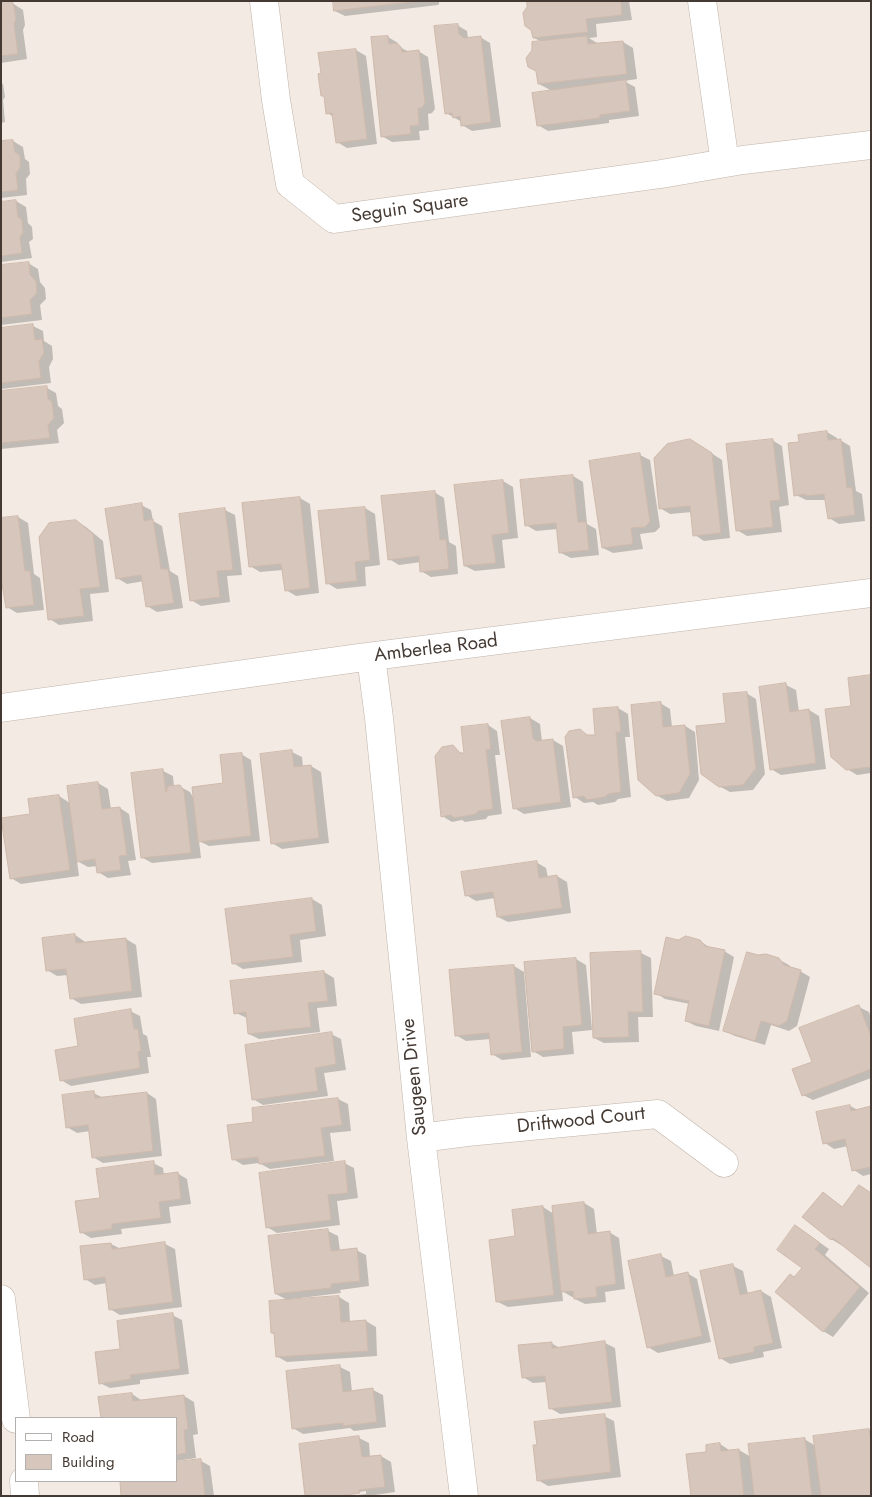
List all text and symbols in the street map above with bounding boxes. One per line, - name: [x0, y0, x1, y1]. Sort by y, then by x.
- street label: Seguin Square: [350, 190, 470, 228]
- street label: Amberlea Road: [373, 630, 499, 668]
- street label: Saugeen Drive: [398, 1017, 432, 1137]
- street label: Driftwood Court: [516, 1103, 646, 1139]
- legend: [15, 1417, 178, 1482]
- text: Road: [62, 1426, 94, 1448]
- text: Building: [62, 1451, 114, 1473]

